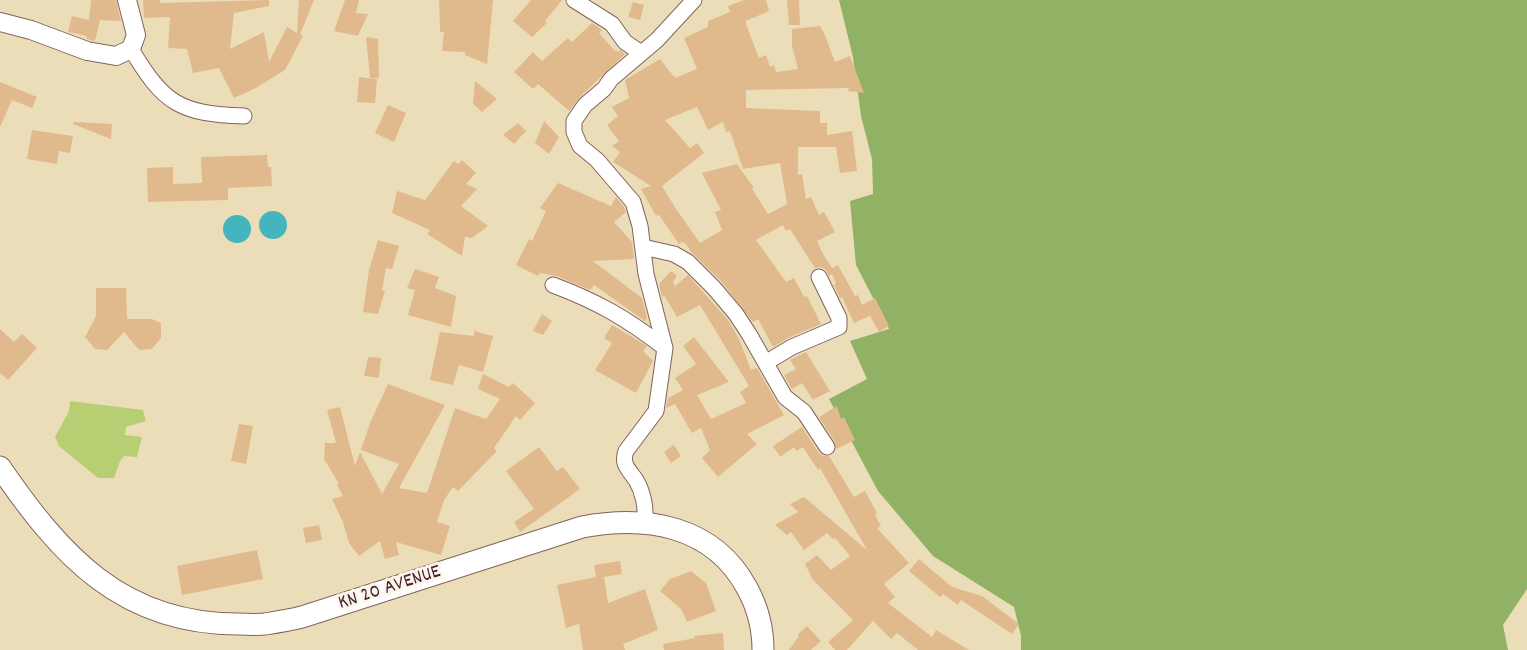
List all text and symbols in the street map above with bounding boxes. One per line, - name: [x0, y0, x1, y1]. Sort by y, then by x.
- street label: KN 20 AVENUE: [336, 561, 444, 617]

